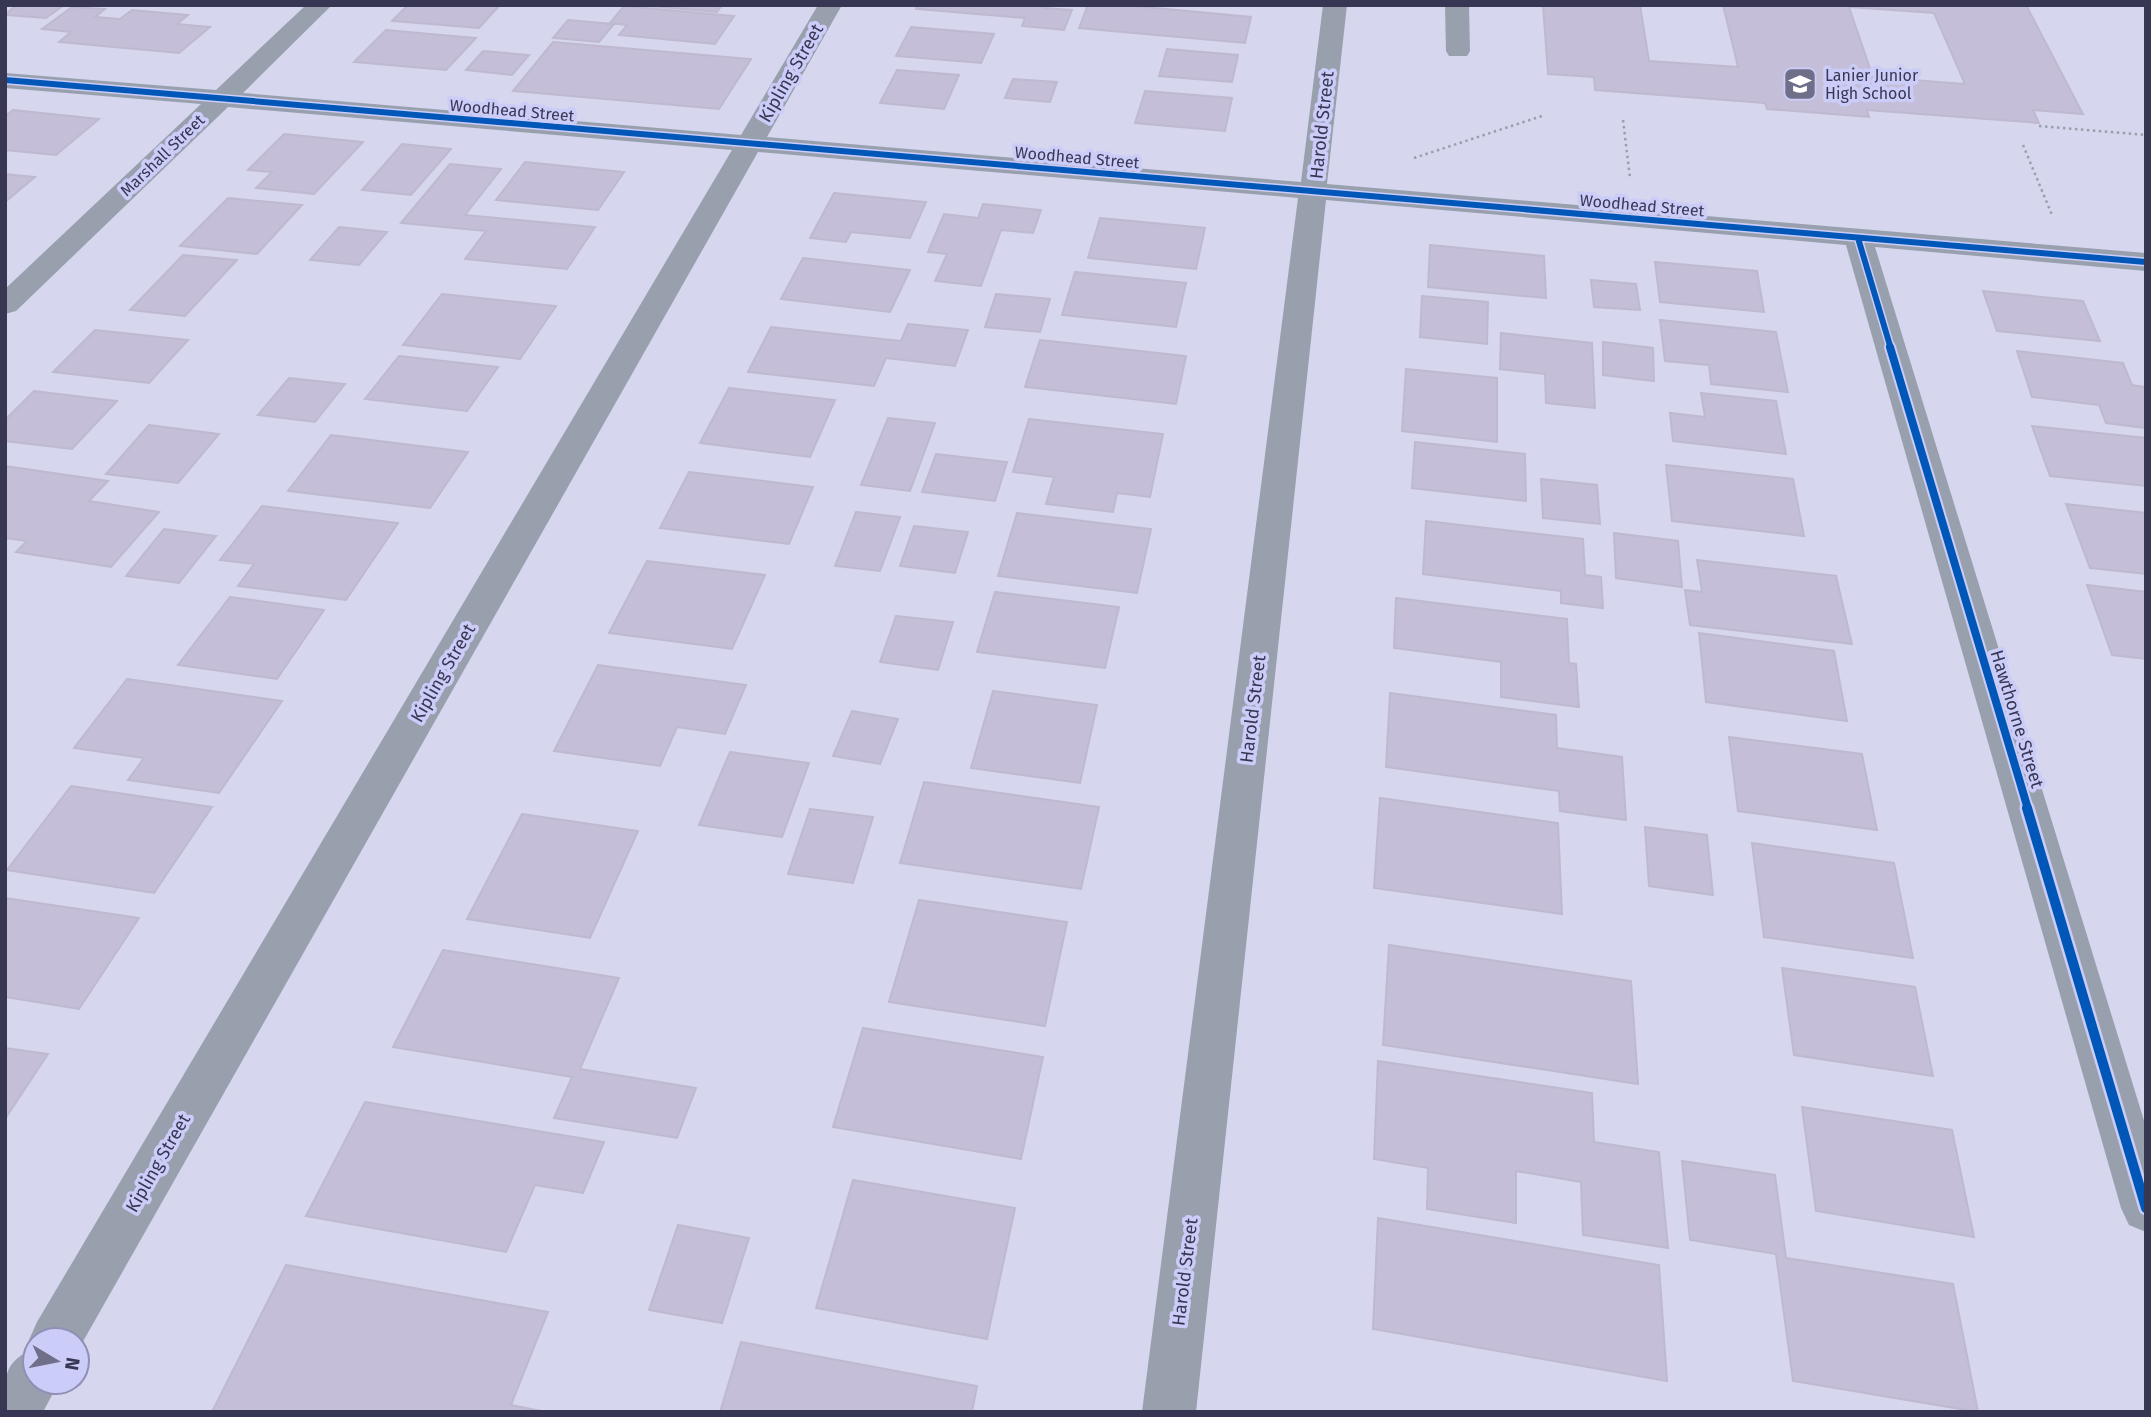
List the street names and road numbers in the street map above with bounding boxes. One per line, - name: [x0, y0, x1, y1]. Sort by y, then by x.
- street label: Kipling Street: [754, 19, 828, 126]
- street label: Harold Street: [1305, 69, 1339, 180]
- street label: Woodhead Street: [449, 96, 575, 125]
- street label: Marshall Street: [116, 110, 208, 200]
- street label: Woodhead Street: [1014, 143, 1140, 172]
- street label: Woodhead Street: [1579, 191, 1705, 220]
- street label: Kipling Street: [406, 619, 480, 726]
- street label: Hawthorne Street: [1986, 647, 2049, 791]
- street label: Harold Street: [1235, 653, 1271, 764]
- street label: Kipling Street: [121, 1109, 195, 1216]
- street label: Harold Street: [1167, 1216, 1203, 1327]

